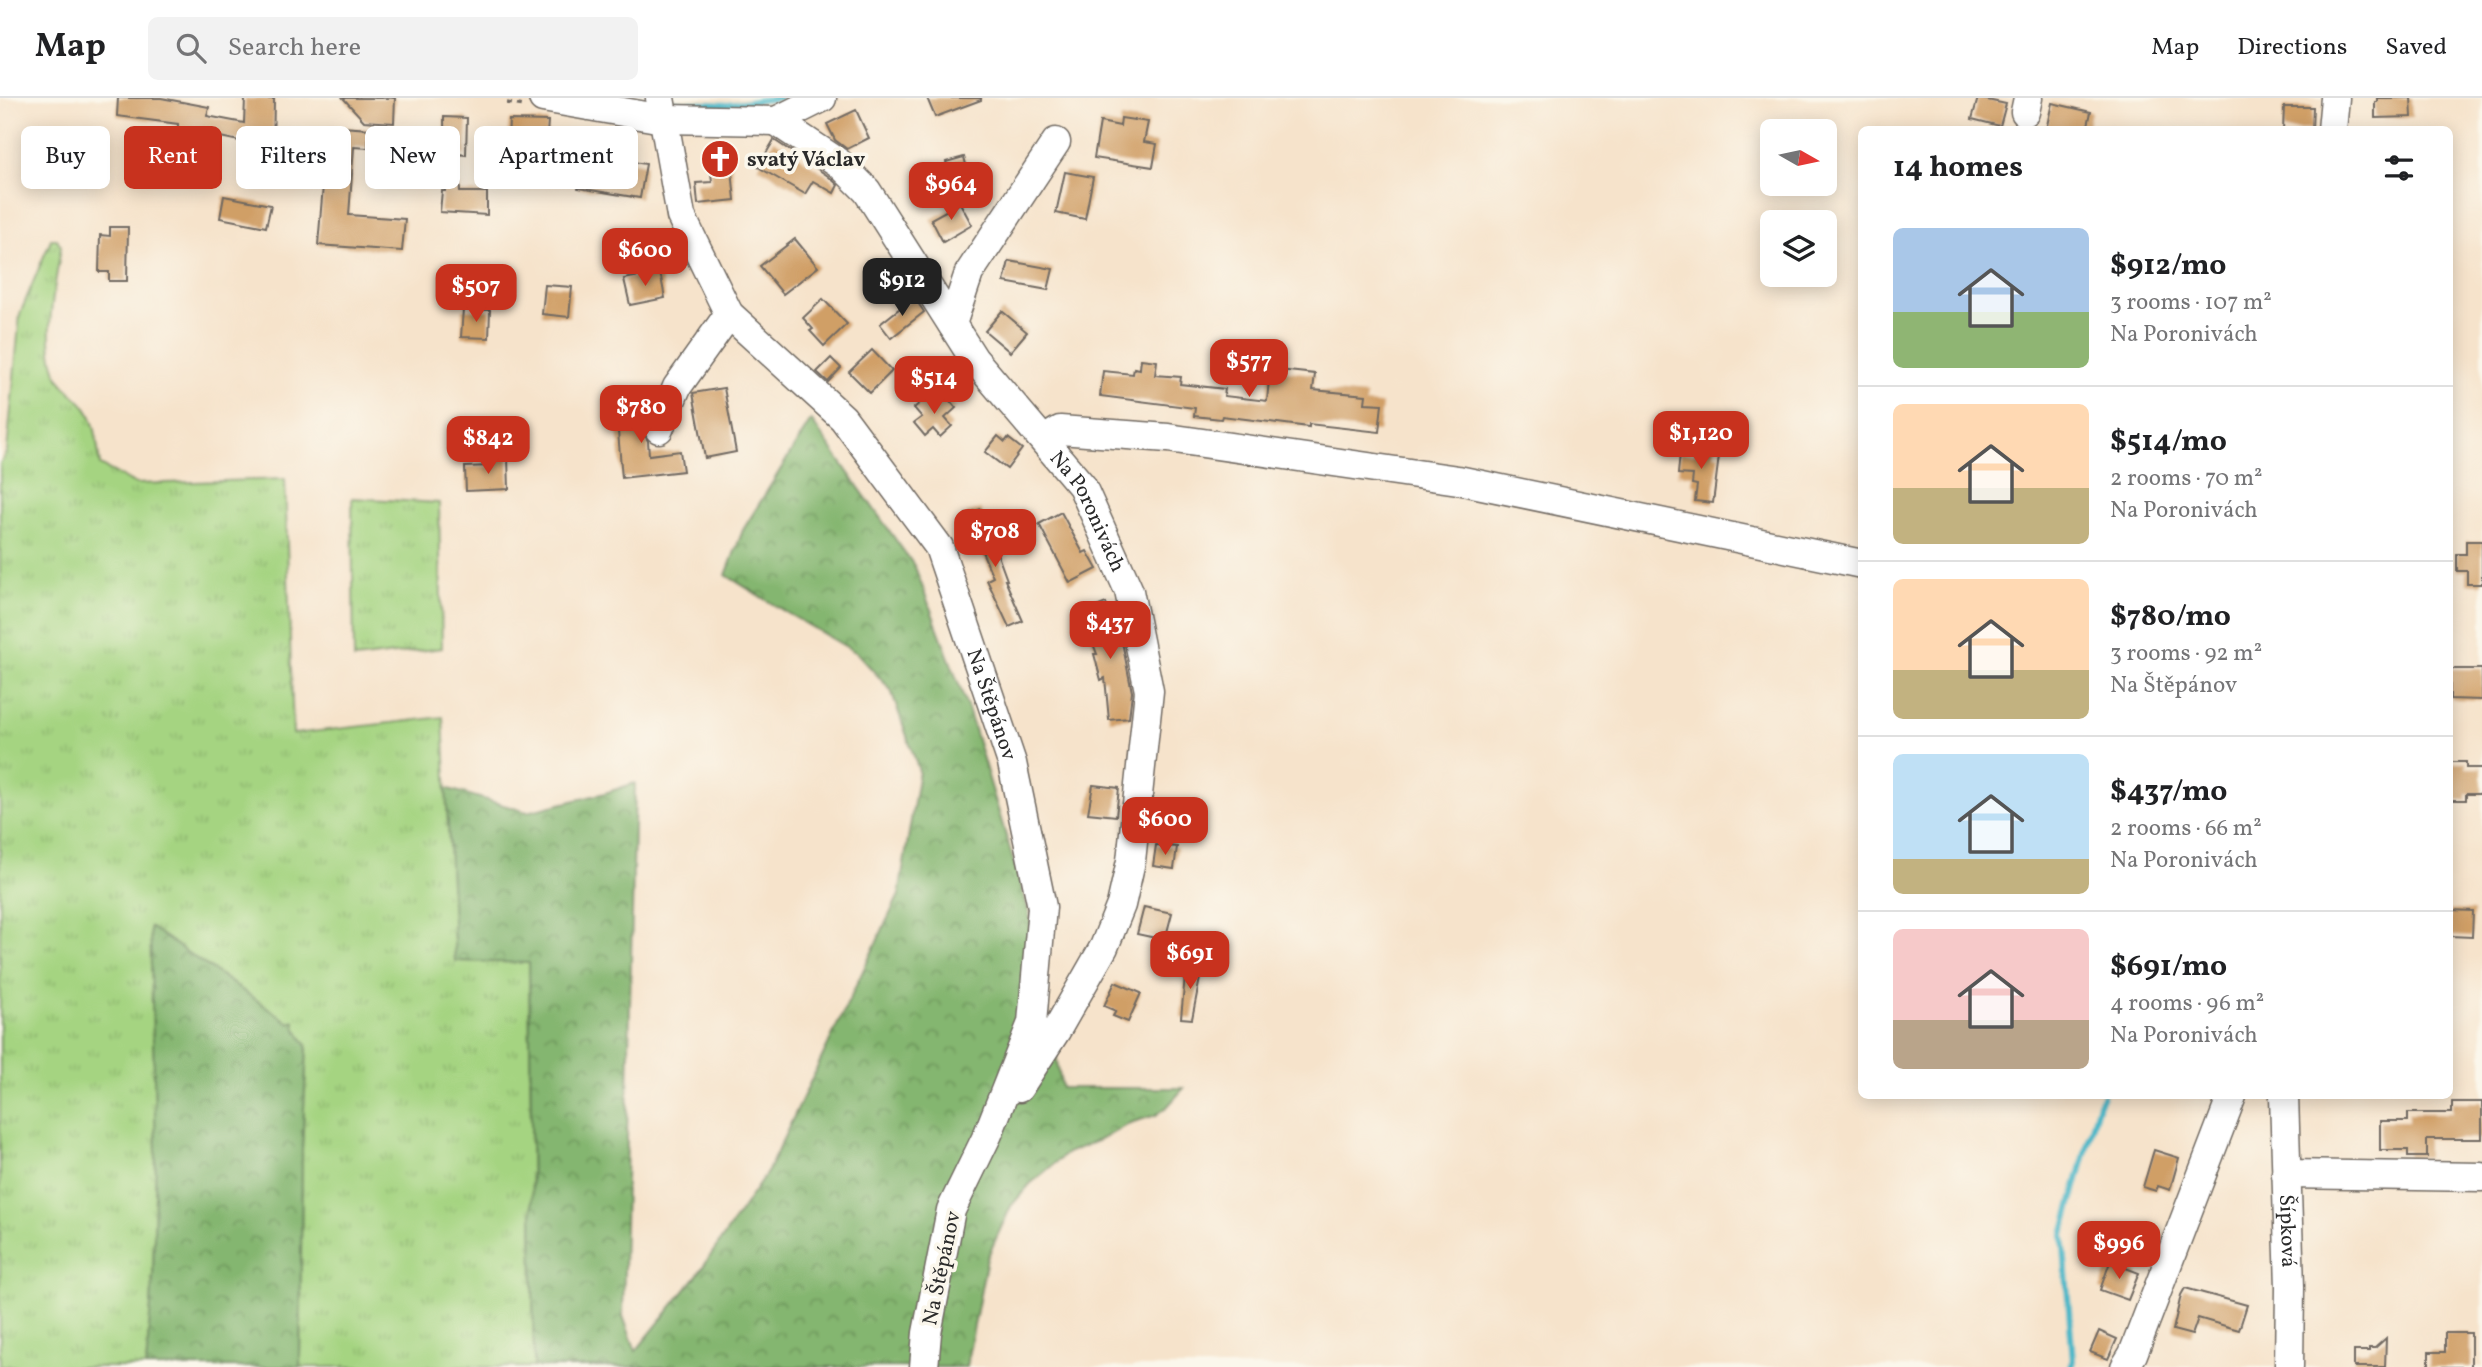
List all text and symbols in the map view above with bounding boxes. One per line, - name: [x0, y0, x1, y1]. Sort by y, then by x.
- search box: [148, 17, 638, 80]
- text: Map: [35, 25, 106, 71]
- icon: search: [172, 29, 210, 67]
- text: Search here: [228, 30, 361, 66]
- text: Map: [2151, 31, 2199, 65]
- text: Directions: [2237, 31, 2347, 65]
- text: Saved: [2385, 31, 2447, 65]
- north arrow: [1760, 119, 1838, 196]
- map controls: [1760, 119, 1837, 287]
- chip: Buy: [21, 126, 110, 189]
- chip: Rent: [124, 126, 222, 189]
- chip: Filters: [236, 126, 351, 189]
- chip: New: [365, 126, 460, 189]
- chip: Apartment: [474, 126, 638, 189]
- church icon: svatý Václav: [699, 138, 741, 180]
- place label: svatý Václav: [747, 146, 865, 175]
- text: 14 homes: [1893, 147, 2023, 189]
- icon: filters: [2380, 149, 2418, 187]
- pin: $964: [910, 162, 992, 222]
- text: $964: [925, 169, 977, 201]
- button: layers: [1760, 210, 1837, 287]
- pin: $600: [604, 228, 686, 288]
- text: $600: [618, 235, 672, 267]
- text: $912/mo: [2110, 245, 2226, 287]
- icon: home: [1949, 256, 2033, 340]
- pin: $912: [861, 258, 943, 318]
- pin: $507: [435, 264, 517, 324]
- text: $912: [879, 265, 925, 297]
- text: $507: [452, 271, 500, 303]
- text: 3 rooms · 107 m²: [2110, 287, 2272, 319]
- text: Na Poronivách: [2110, 319, 2258, 351]
- pin: $577: [1208, 340, 1290, 399]
- text: $577: [1226, 346, 1272, 378]
- pin: $514: [893, 356, 975, 416]
- text: $514: [910, 363, 958, 395]
- pin: $780: [600, 386, 682, 445]
- text: $780: [616, 392, 666, 424]
- pin: $1,120: [1644, 412, 1758, 471]
- pin: $842: [447, 416, 529, 476]
- text: $1,120: [1669, 418, 1733, 450]
- text: $514/mo: [2110, 421, 2227, 463]
- text: $842: [463, 423, 513, 455]
- icon: home: [1949, 432, 2033, 516]
- street label: Na Poronivách: [1042, 445, 1132, 577]
- text: 2 rooms · 70 m²: [2110, 463, 2263, 495]
- text: Na Poronivách: [2110, 495, 2258, 527]
- pin: $708: [954, 510, 1036, 569]
- text: $708: [970, 516, 1020, 548]
- text: $780/mo: [2110, 596, 2231, 638]
- pin: $437: [1069, 602, 1151, 661]
- icon: home: [1949, 607, 2033, 691]
- text: $437: [1086, 608, 1134, 640]
- text: 3 rooms · 92 m²: [2110, 638, 2262, 670]
- street label: Na Štěpánov: [958, 645, 1023, 764]
- text: Na Štěpánov: [2110, 670, 2237, 702]
- text: $437/mo: [2110, 771, 2227, 813]
- icon: home: [1949, 782, 2033, 866]
- pin: $600: [1124, 798, 1206, 857]
- text: $600: [1138, 804, 1192, 836]
- text: 2 rooms · 66 m²: [2110, 813, 2262, 845]
- text: Na Poronivách: [2110, 845, 2258, 877]
- pin: $691: [1149, 932, 1231, 991]
- text: $691: [1166, 938, 1214, 970]
- text: $691/mo: [2110, 946, 2227, 988]
- icon: home: [1949, 957, 2033, 1041]
- text: 4 rooms · 96 m²: [2110, 988, 2264, 1020]
- text: Na Poronivách: [2110, 1020, 2258, 1052]
- street label: Šípková: [2271, 1194, 2302, 1268]
- street label: Na Štěpánov: [916, 1209, 969, 1328]
- pin: $996: [2078, 1222, 2160, 1281]
- text: $996: [2093, 1228, 2145, 1260]

